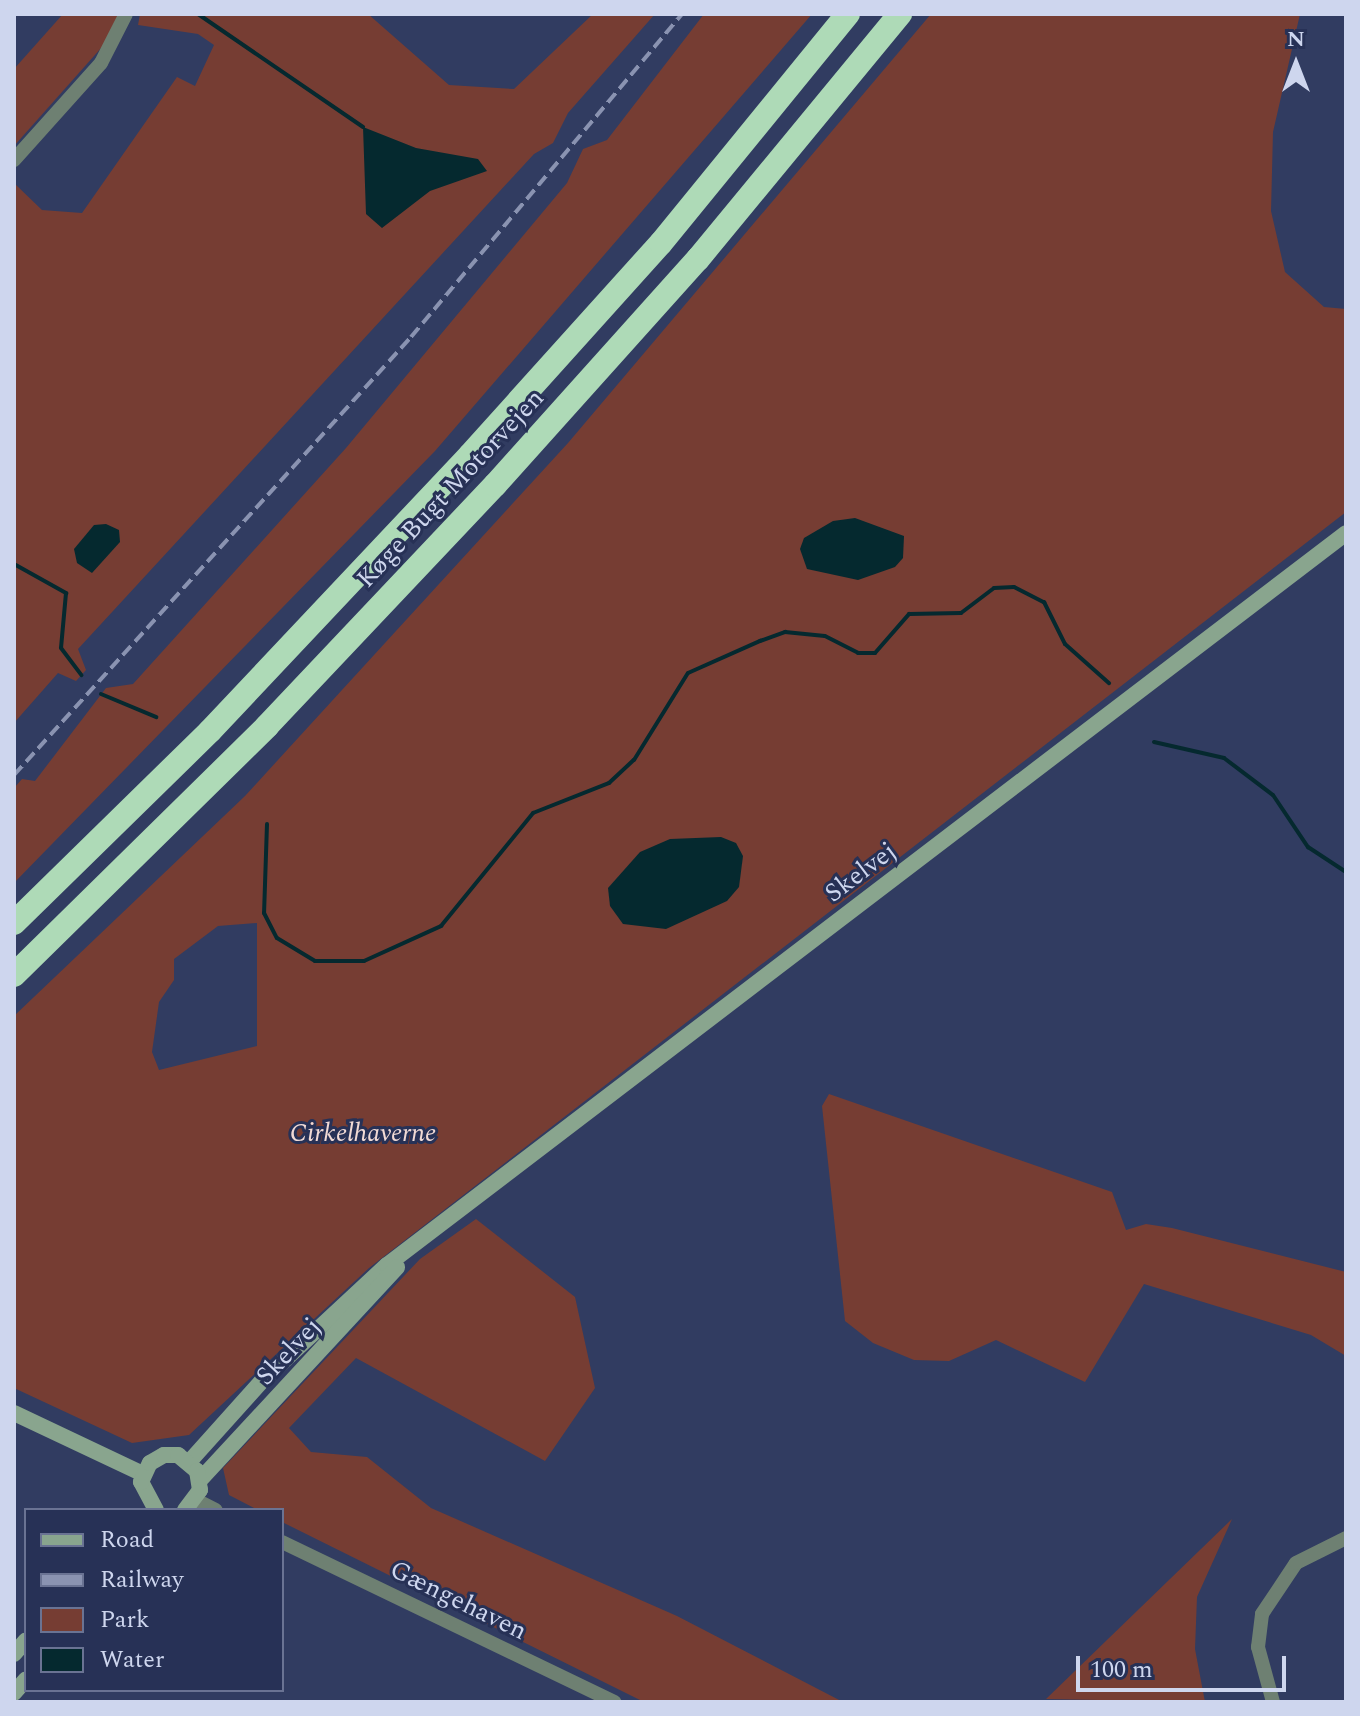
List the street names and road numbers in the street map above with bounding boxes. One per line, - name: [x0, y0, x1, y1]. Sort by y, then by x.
- street label: Køge Bugt Motorvejen: [351, 383, 551, 595]
- street label: Skelvej: [819, 836, 903, 910]
- street label: Skelvej: [250, 1312, 328, 1392]
- street label: Gængehaven: [384, 1554, 532, 1648]

